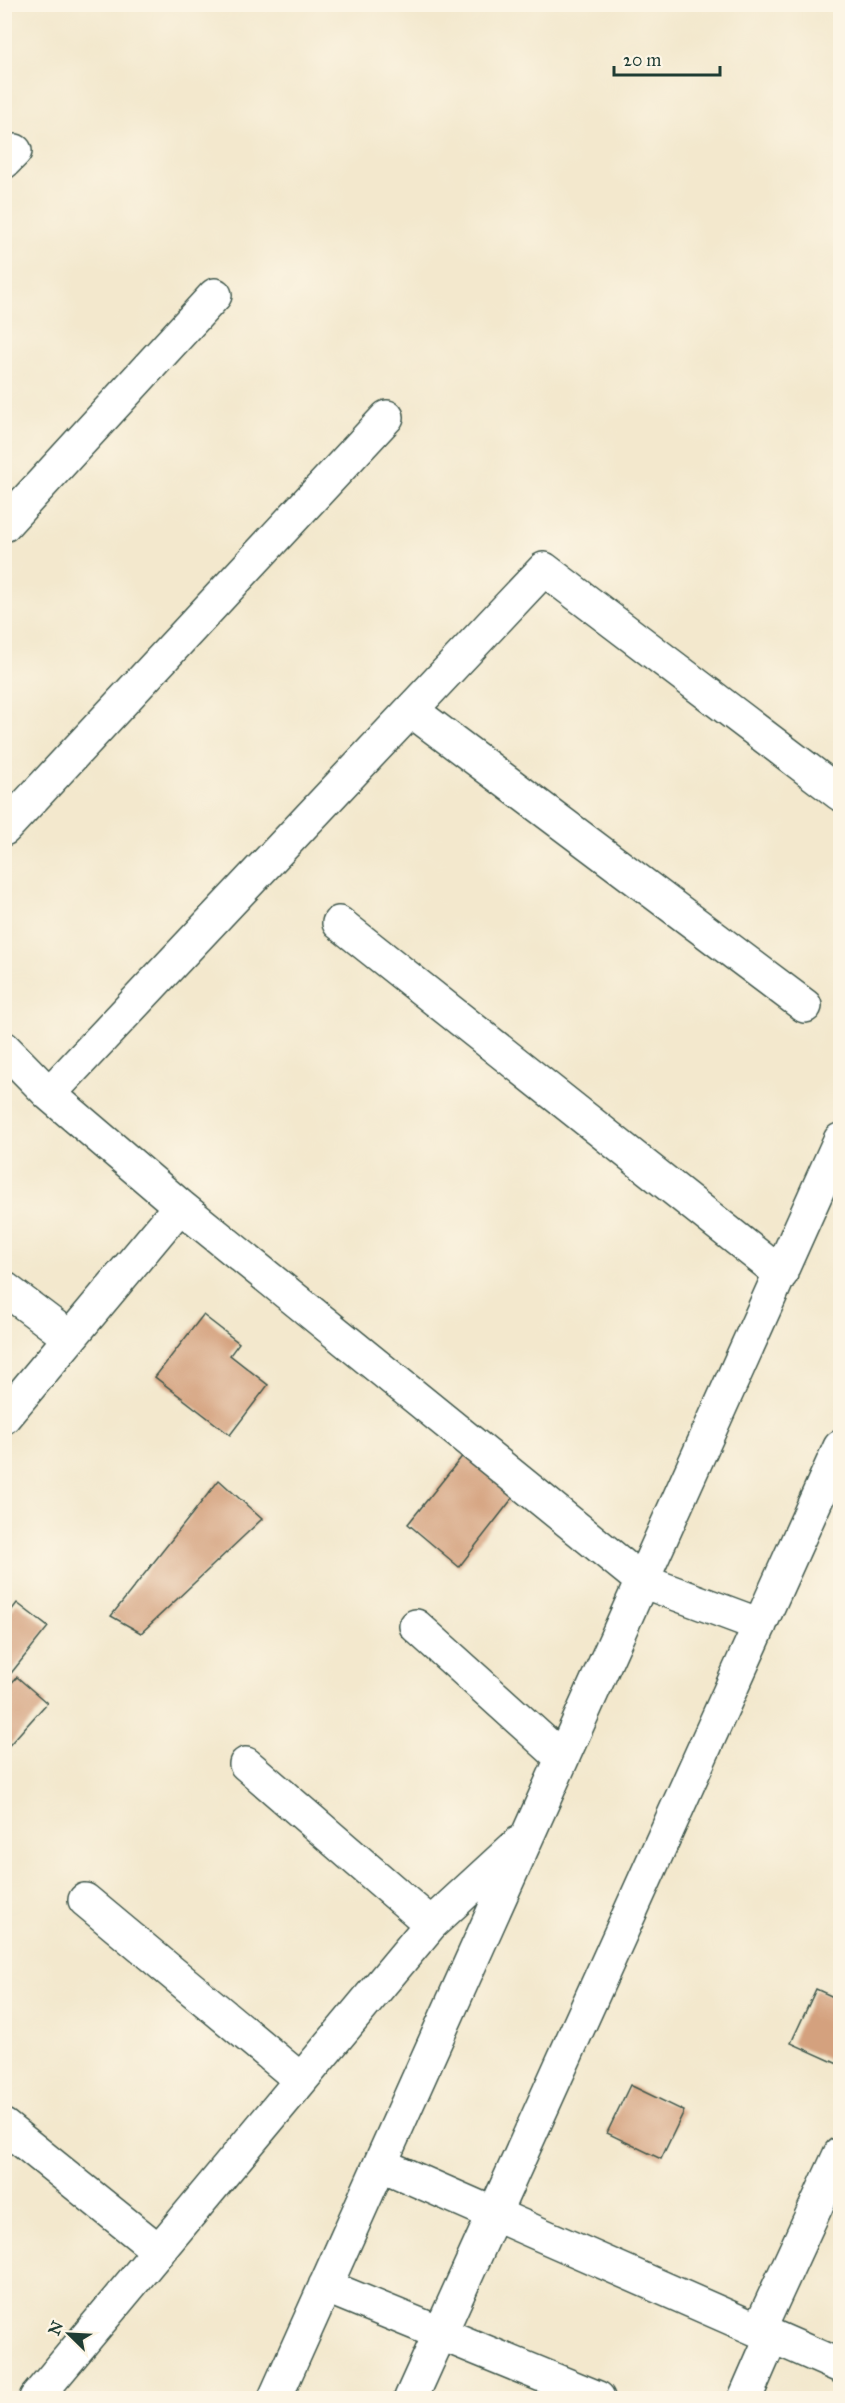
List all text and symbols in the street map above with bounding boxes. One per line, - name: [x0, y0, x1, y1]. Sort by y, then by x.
- scale bar: [614, 39, 720, 77]
- text: 20 m: [623, 49, 661, 71]
- north arrow: [39, 2304, 99, 2364]
- text: N: [44, 2318, 67, 2338]

